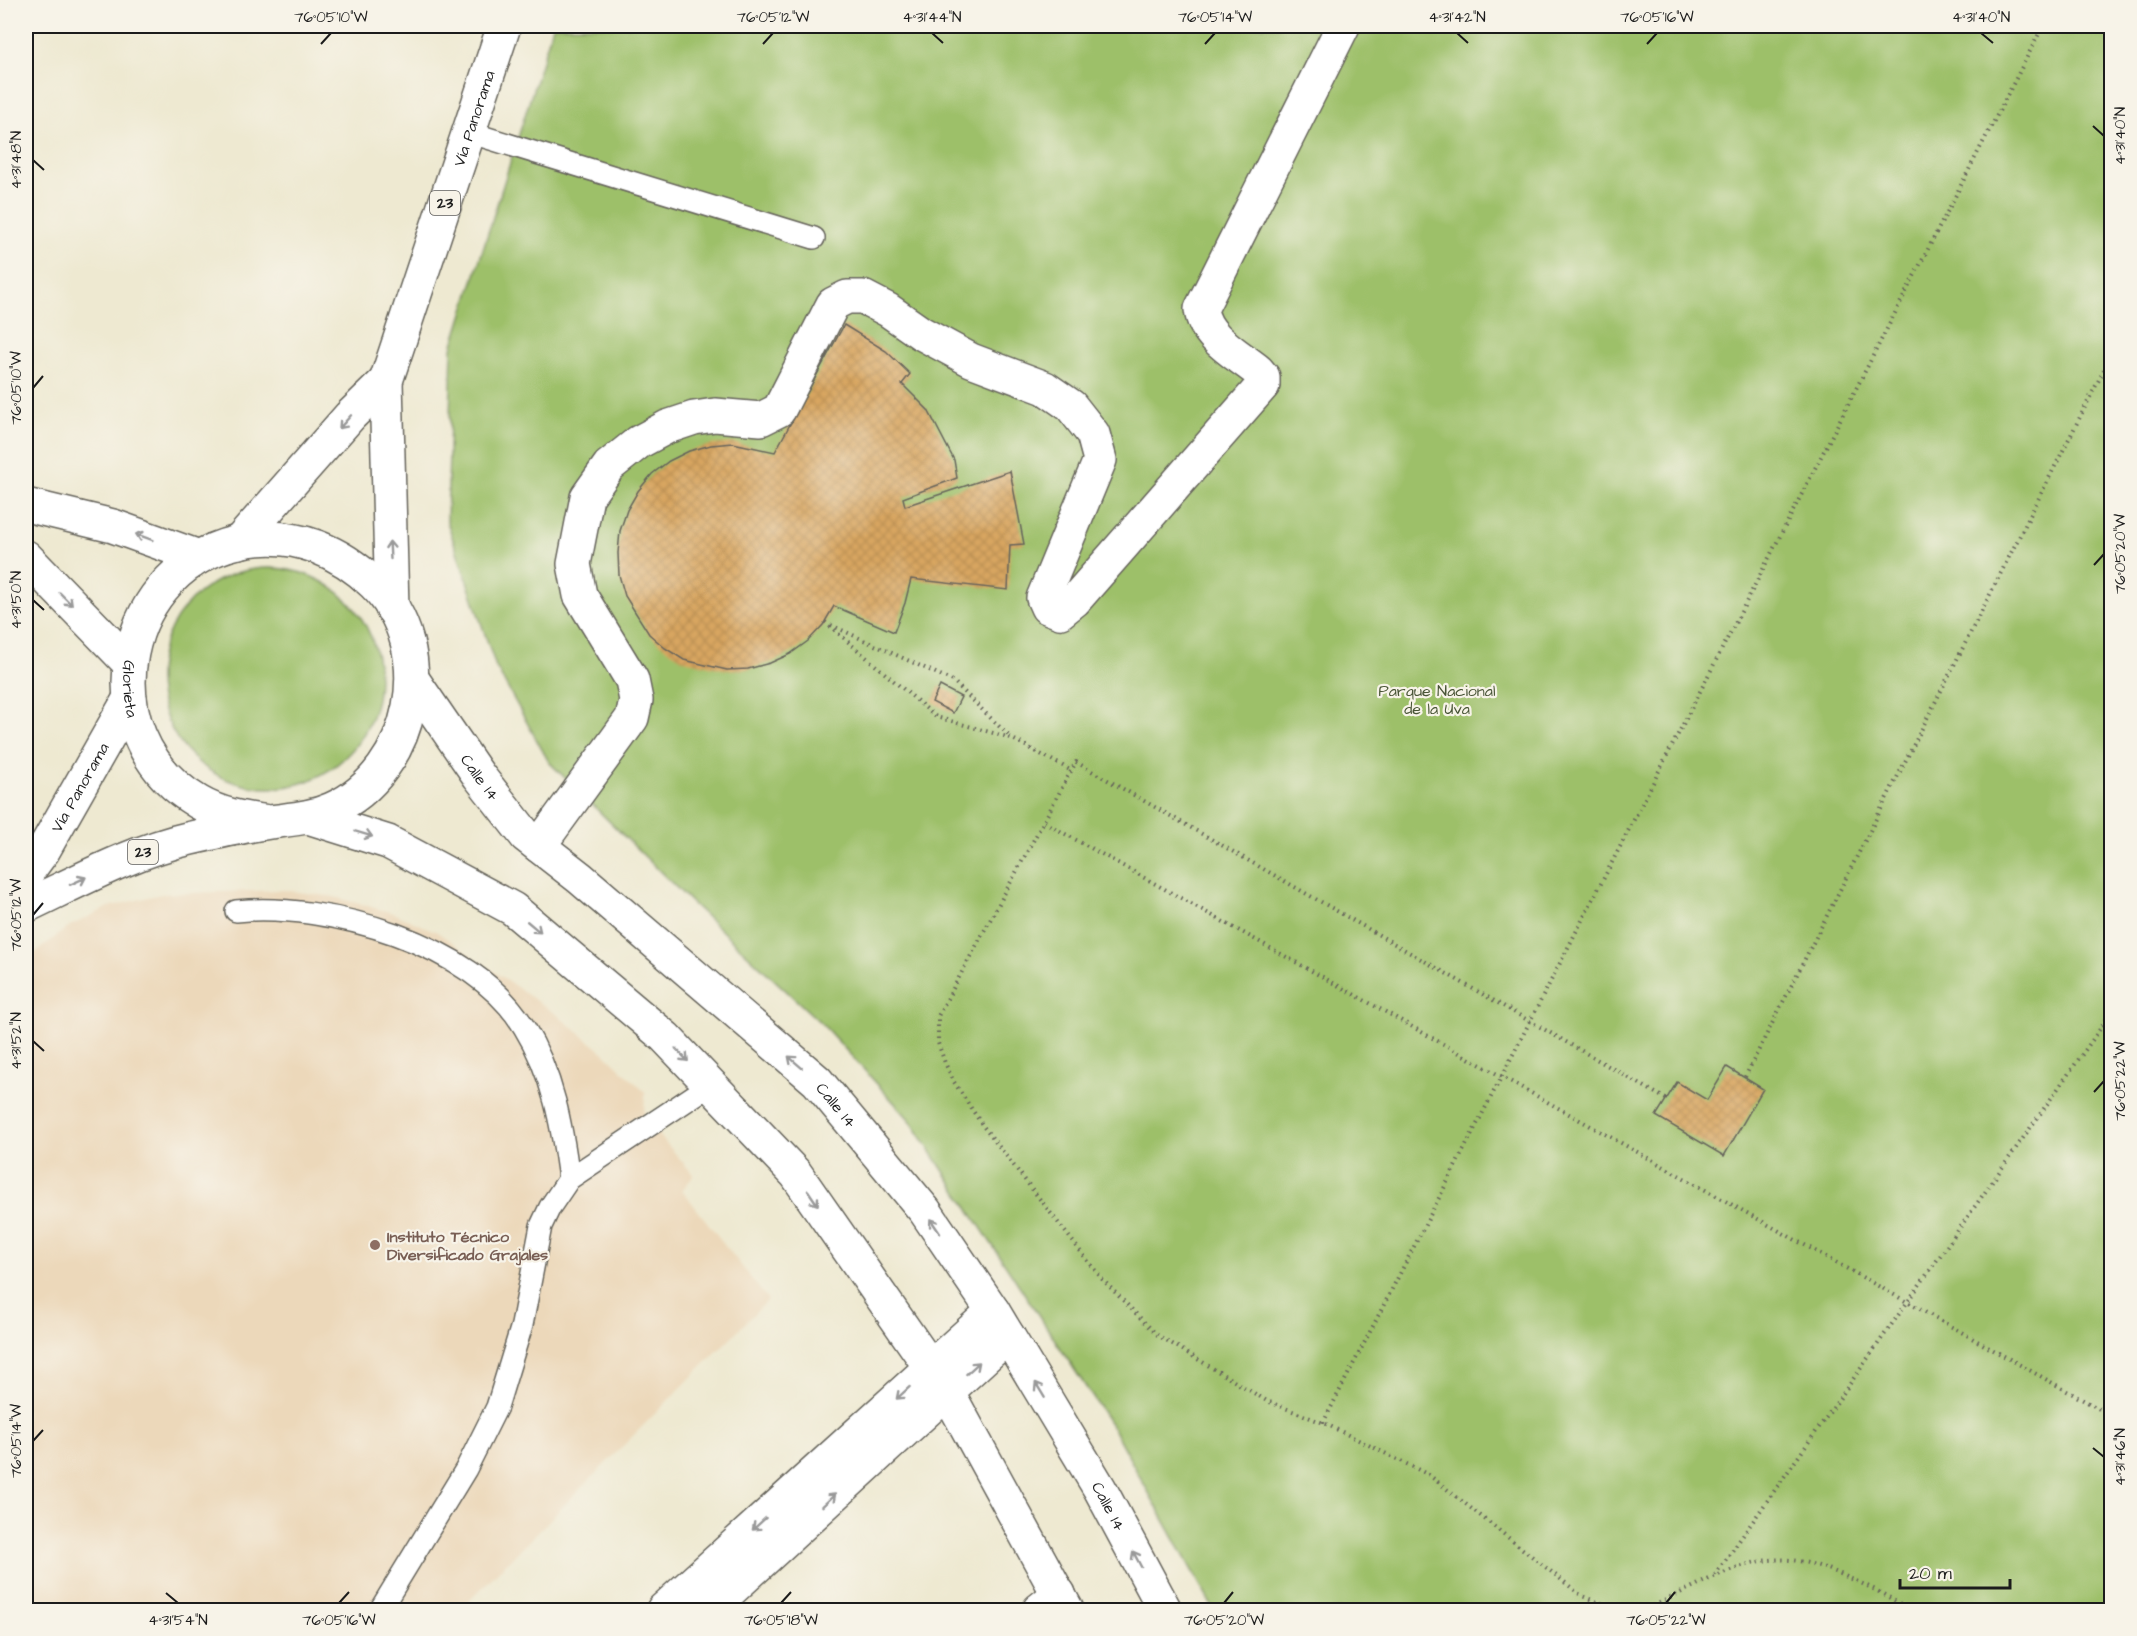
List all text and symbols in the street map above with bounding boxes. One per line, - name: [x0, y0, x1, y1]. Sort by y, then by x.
- text: 76°05'10"W: [294, 7, 368, 28]
- text: 76°05'12"W: [737, 7, 809, 28]
- text: 4°31'44"N: [903, 7, 961, 28]
- text: 76°05'14"W: [1178, 7, 1252, 28]
- text: 4°31'42"N: [1428, 7, 1486, 28]
- text: 76°05'16"W: [1620, 7, 1694, 28]
- text: 4°31'40"N: [1952, 7, 2010, 28]
- street label: Vía Panorama: [448, 68, 500, 169]
- text: 4°31'40"N: [2110, 107, 2131, 165]
- text: 4°31'48"N: [6, 131, 27, 189]
- road number: 23: [430, 191, 460, 215]
- text: 76°05'10"W: [6, 351, 27, 425]
- one-way arrow: [338, 414, 352, 429]
- text: 76°05'20"W: [2110, 514, 2131, 594]
- one-way arrow: [135, 531, 154, 542]
- one-way arrow: [384, 540, 395, 560]
- text: 4°31'50"N: [6, 571, 27, 629]
- one-way arrow: [59, 592, 74, 607]
- street label: Glorieta: [117, 659, 143, 720]
- park label: Parque Nacional de la Uva: [1379, 680, 1495, 720]
- street label: Vía Panorama: [46, 739, 114, 837]
- street label: Calle 14: [455, 750, 504, 805]
- one-way arrow: [354, 829, 373, 840]
- road number: 23: [128, 840, 158, 864]
- one-way arrow: [69, 875, 87, 887]
- text: 76°05'12"W: [6, 879, 27, 951]
- one-way arrow: [526, 920, 541, 934]
- text: 4°31'52"N: [6, 1012, 27, 1070]
- text: 76°05'22"W: [2110, 1041, 2131, 1121]
- one-way arrow: [674, 1047, 688, 1062]
- one-way arrow: [788, 1055, 803, 1069]
- street label: Calle 14: [811, 1078, 861, 1133]
- one-way arrow: [807, 1190, 819, 1206]
- one-way arrow: [929, 1218, 941, 1235]
- place label: Instituto Técnico Diversificado Grajales: [387, 1226, 548, 1266]
- marker: Instituto Técnico Diversificado Grajales: [368, 1238, 382, 1252]
- one-way arrow: [965, 1361, 980, 1375]
- one-way arrow: [1034, 1382, 1046, 1399]
- one-way arrow: [896, 1386, 911, 1400]
- text: 76°05'14"W: [6, 1404, 27, 1478]
- text: 4°31'46"N: [2110, 1428, 2131, 1486]
- street label: Calle 14: [1086, 1478, 1130, 1535]
- one-way arrow: [821, 1493, 836, 1507]
- one-way arrow: [751, 1517, 766, 1531]
- one-way arrow: [1131, 1551, 1143, 1568]
- scale bar: [1900, 1552, 2010, 1590]
- text: 20 m: [1909, 1561, 1952, 1586]
- text: 4°31'54"N: [148, 1610, 208, 1631]
- text: 76°05'16"W: [302, 1610, 376, 1631]
- text: 76°05'18"W: [744, 1610, 818, 1631]
- text: 76°05'20"W: [1184, 1610, 1264, 1631]
- text: 76°05'22"W: [1626, 1610, 1706, 1631]

